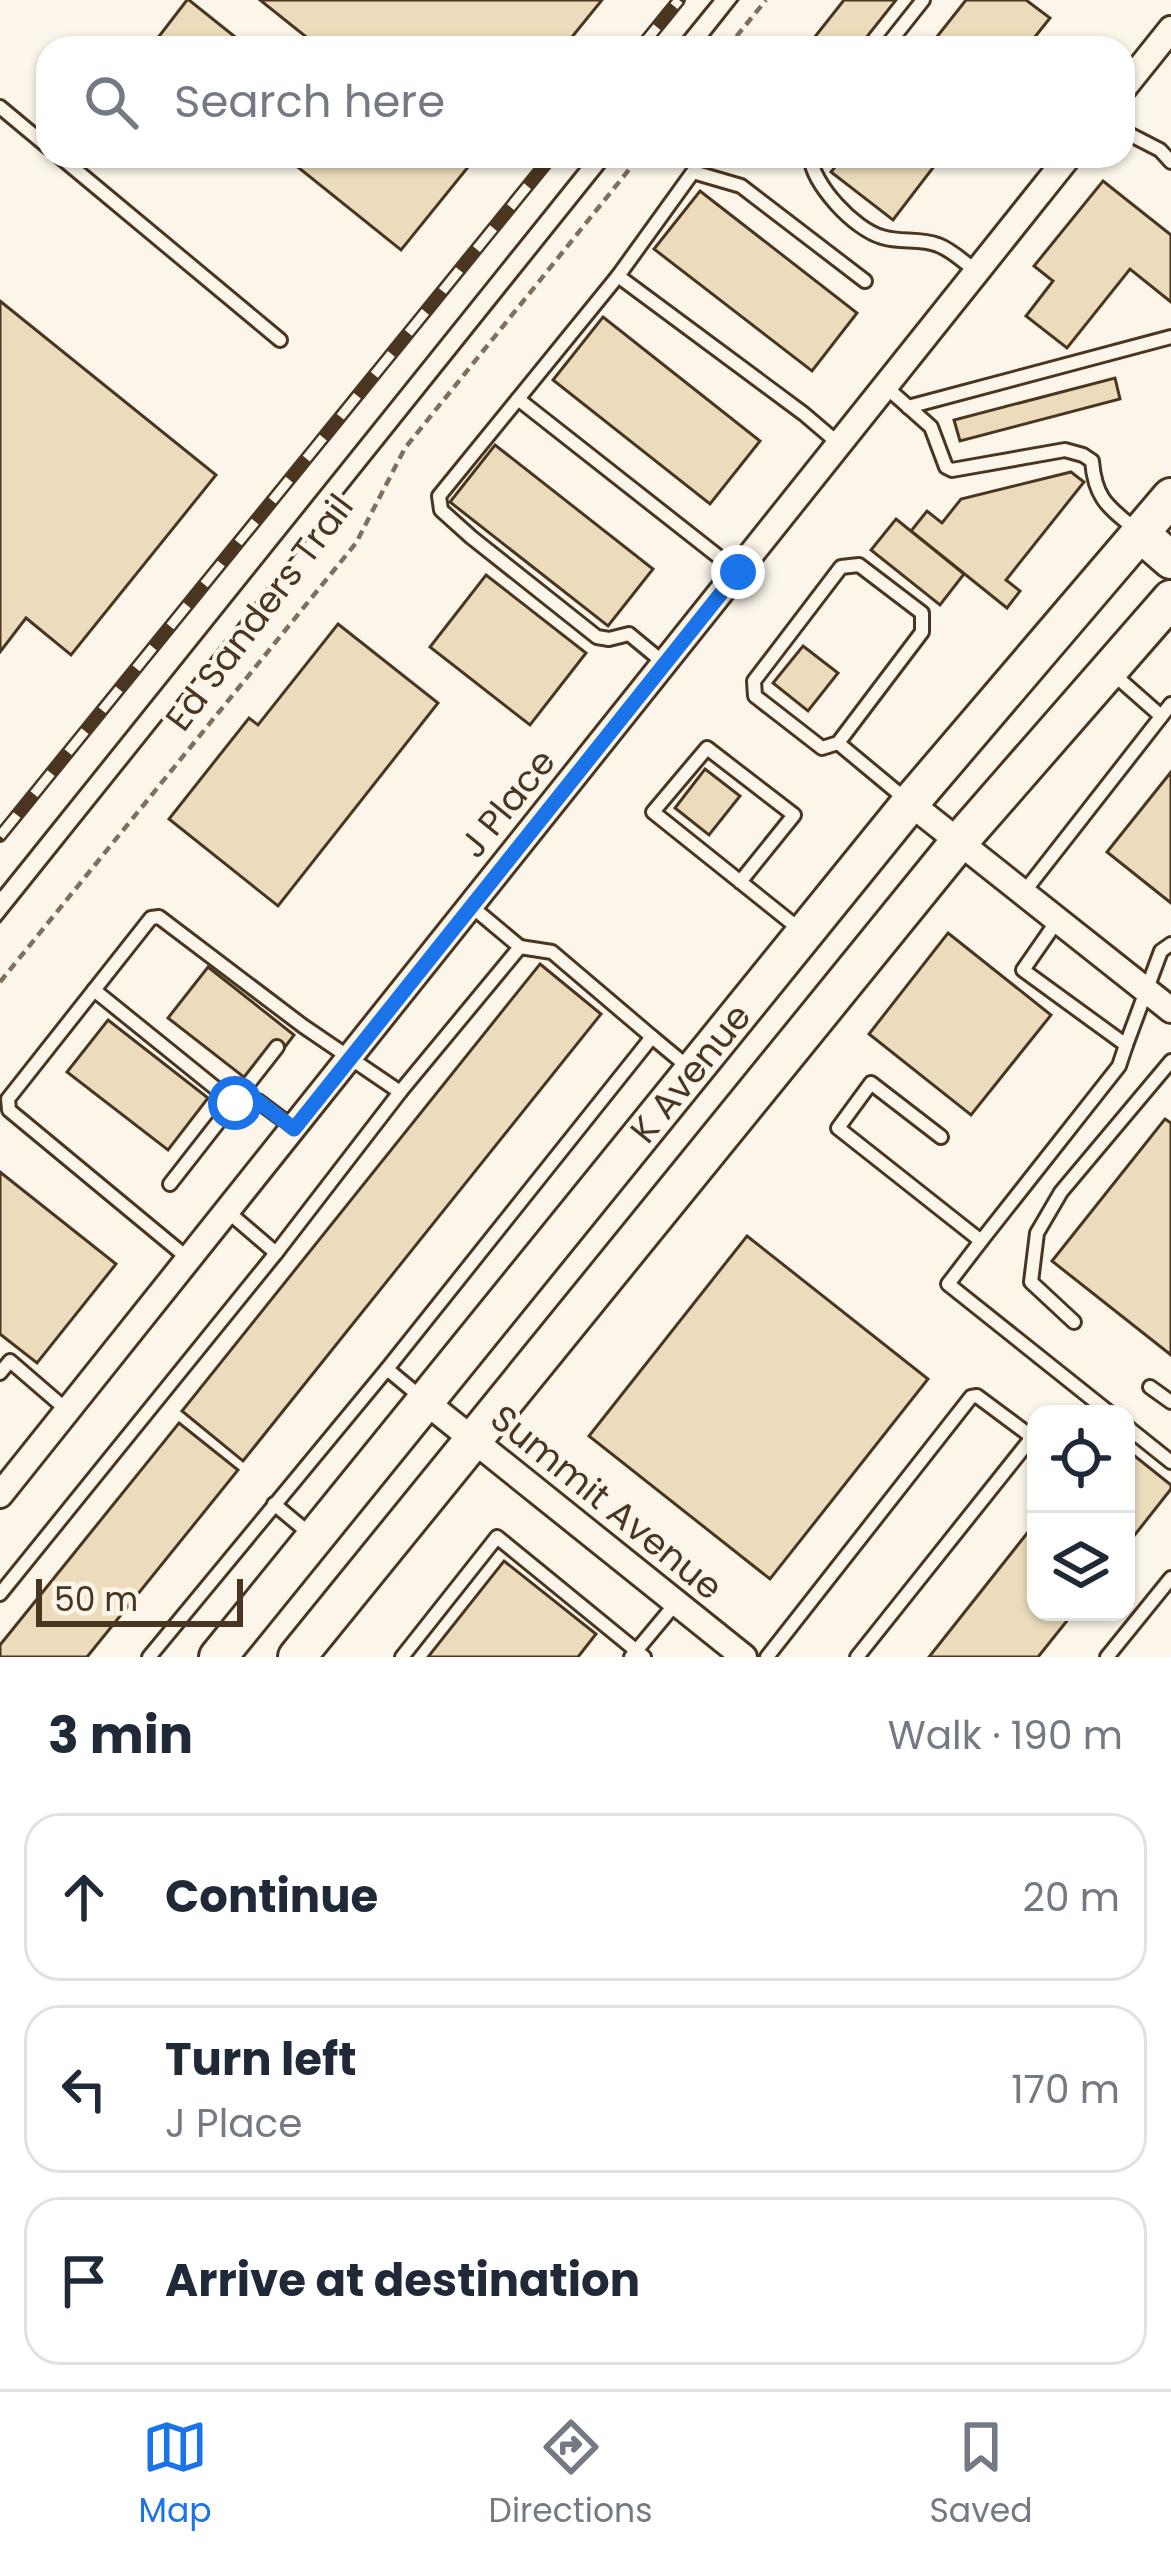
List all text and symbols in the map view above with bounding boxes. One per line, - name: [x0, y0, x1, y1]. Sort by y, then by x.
- search box: [36, 36, 1135, 168]
- icon: search: [78, 69, 144, 135]
- text: Search here: [174, 70, 445, 133]
- street label: Ed Sanders Trail: [153, 483, 365, 741]
- route end: [711, 545, 765, 599]
- street label: J Place: [448, 738, 567, 869]
- street label: K Avenue: [618, 993, 763, 1154]
- route start: [208, 1076, 262, 1130]
- street label: Summit Avenue: [480, 1393, 734, 1612]
- map controls: [1027, 1405, 1135, 1621]
- button: locate: [1027, 1405, 1135, 1513]
- button: layers: [1027, 1513, 1135, 1621]
- scale bar: [36, 1573, 243, 1626]
- text: 50 m: [54, 1576, 138, 1623]
- text: 3 min: [48, 1699, 193, 1771]
- text: Walk · 190 m: [888, 1708, 1123, 1763]
- icon: ahead: [51, 1864, 117, 1930]
- text: Continue: [165, 1865, 378, 1928]
- text: 20 m: [1022, 1870, 1120, 1925]
- text: Turn left: [165, 2028, 357, 2091]
- icon: left: [51, 2056, 117, 2122]
- text: 170 m: [1011, 2062, 1120, 2117]
- text: J Place: [165, 2096, 302, 2151]
- icon: arrive: [51, 2248, 117, 2314]
- text: Arrive at destination: [165, 2249, 640, 2312]
- tab: Map: [139, 2414, 212, 2536]
- tab: Directions: [489, 2414, 652, 2536]
- tab: Saved: [930, 2414, 1032, 2536]

